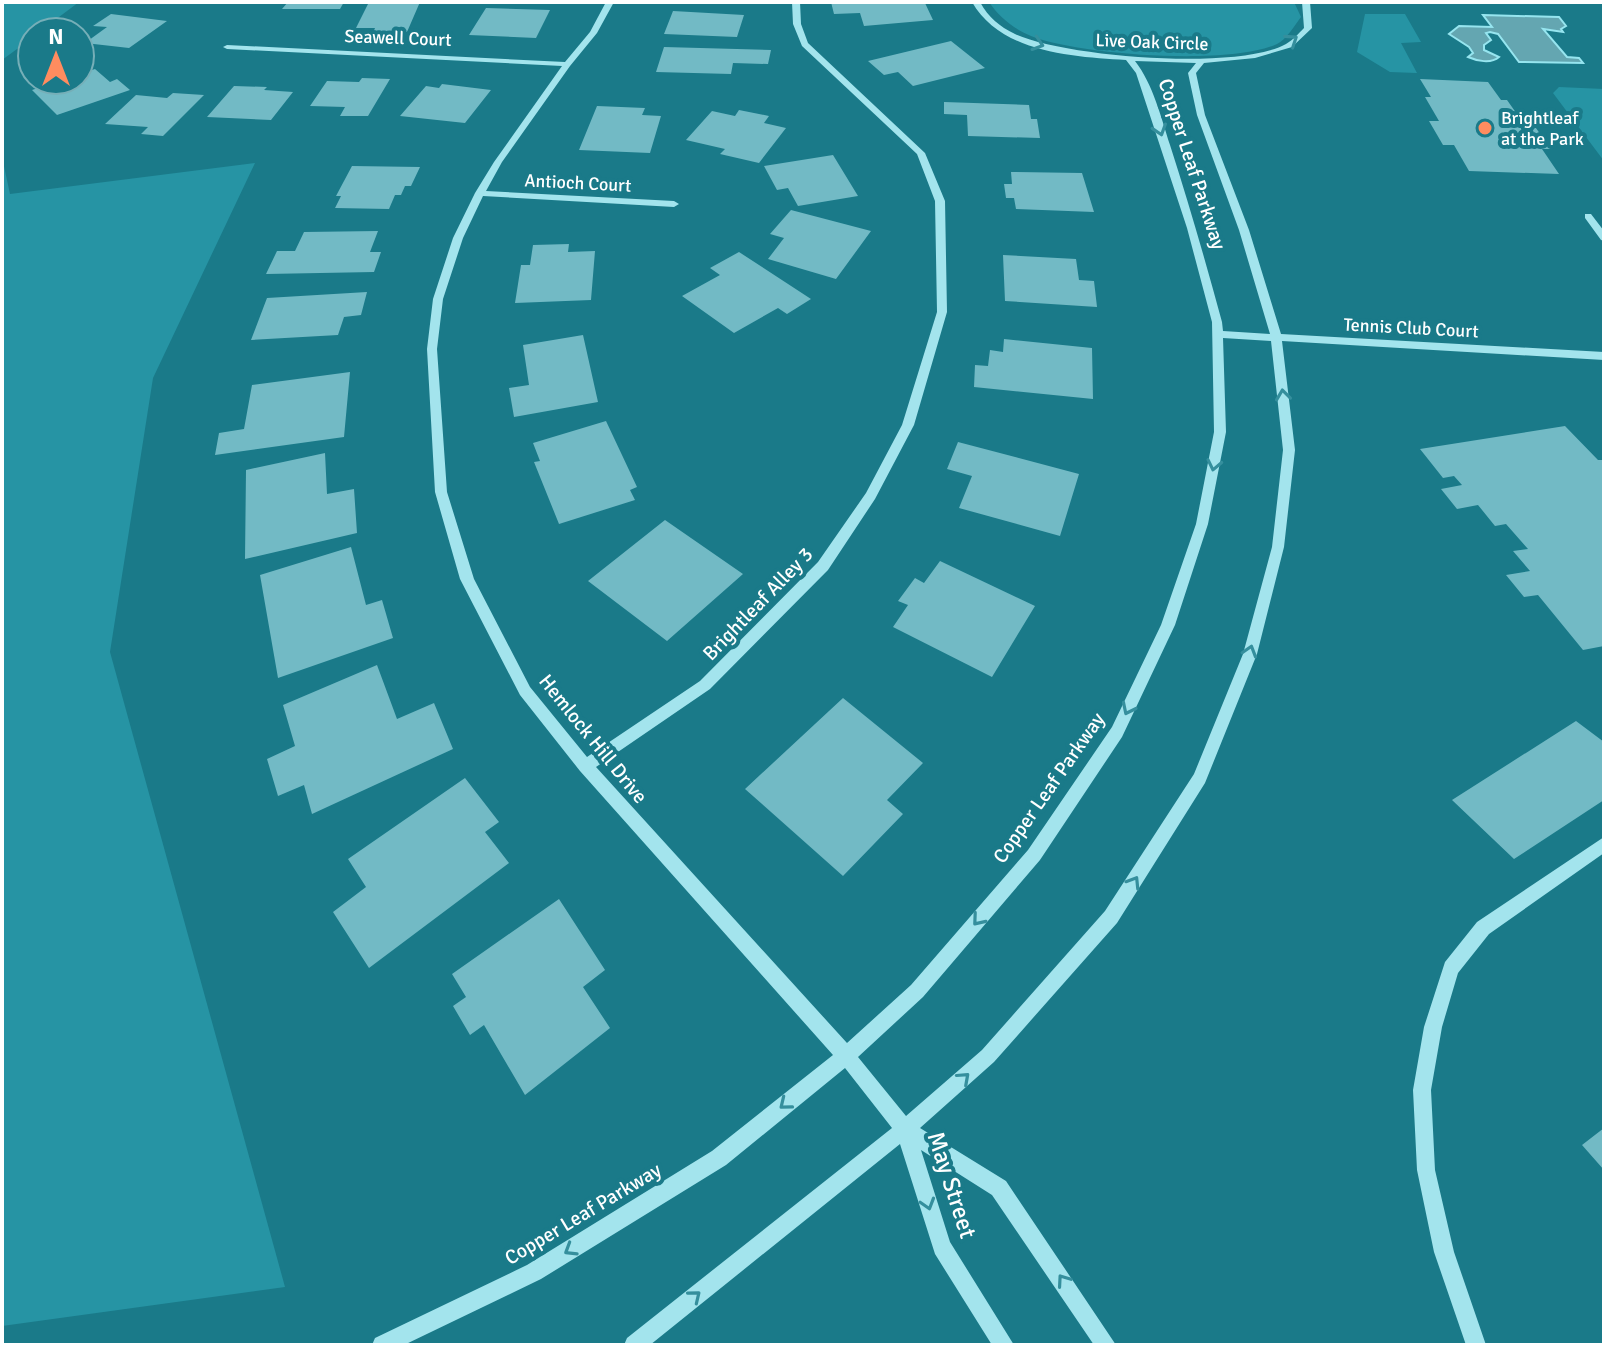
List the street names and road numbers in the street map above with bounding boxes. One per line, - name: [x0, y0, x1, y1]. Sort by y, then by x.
- street label: Seawell Court: [344, 25, 452, 51]
- street label: Live Oak Circle: [1095, 29, 1209, 55]
- street label: Copper Leaf Parkway: [1153, 75, 1232, 253]
- street label: Antioch Court: [524, 169, 632, 197]
- street label: Tennis Club Court: [1343, 313, 1479, 343]
- street label: Brightleaf Alley 3: [698, 542, 818, 666]
- street label: Hemlock Hill Drive: [533, 669, 653, 809]
- street label: Copper Leaf Parkway: [988, 707, 1111, 868]
- street label: May Street: [921, 1128, 983, 1242]
- street label: Copper Leaf Parkway: [500, 1157, 666, 1271]

